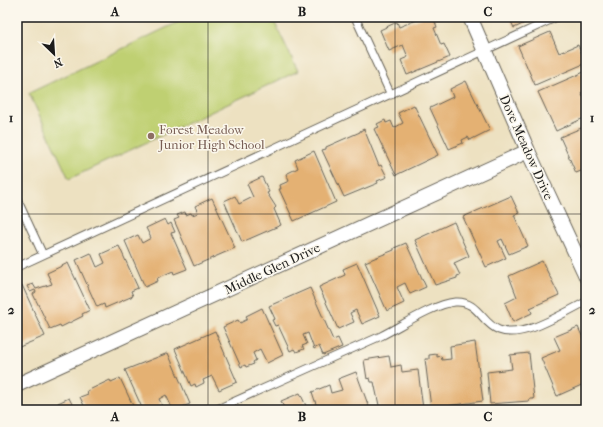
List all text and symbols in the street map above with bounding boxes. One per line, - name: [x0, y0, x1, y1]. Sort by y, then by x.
- text: A: [110, 4, 120, 19]
- text: B: [298, 4, 307, 19]
- text: C: [484, 4, 493, 19]
- north arrow: [34, 34, 74, 74]
- text: N: [51, 55, 65, 71]
- street label: Dove Meadow Drive: [497, 92, 557, 203]
- text: 1: [9, 110, 14, 125]
- text: 1: [590, 110, 595, 125]
- place label: Forest Meadow Junior High School: [158, 122, 265, 152]
- marker: Forest Meadow Junior High School: [146, 131, 156, 141]
- street label: Middle Glen Drive: [222, 239, 323, 297]
- text: 2: [8, 302, 15, 317]
- text: 2: [589, 302, 596, 317]
- text: A: [110, 409, 120, 424]
- text: B: [298, 409, 307, 424]
- text: C: [484, 409, 493, 424]

